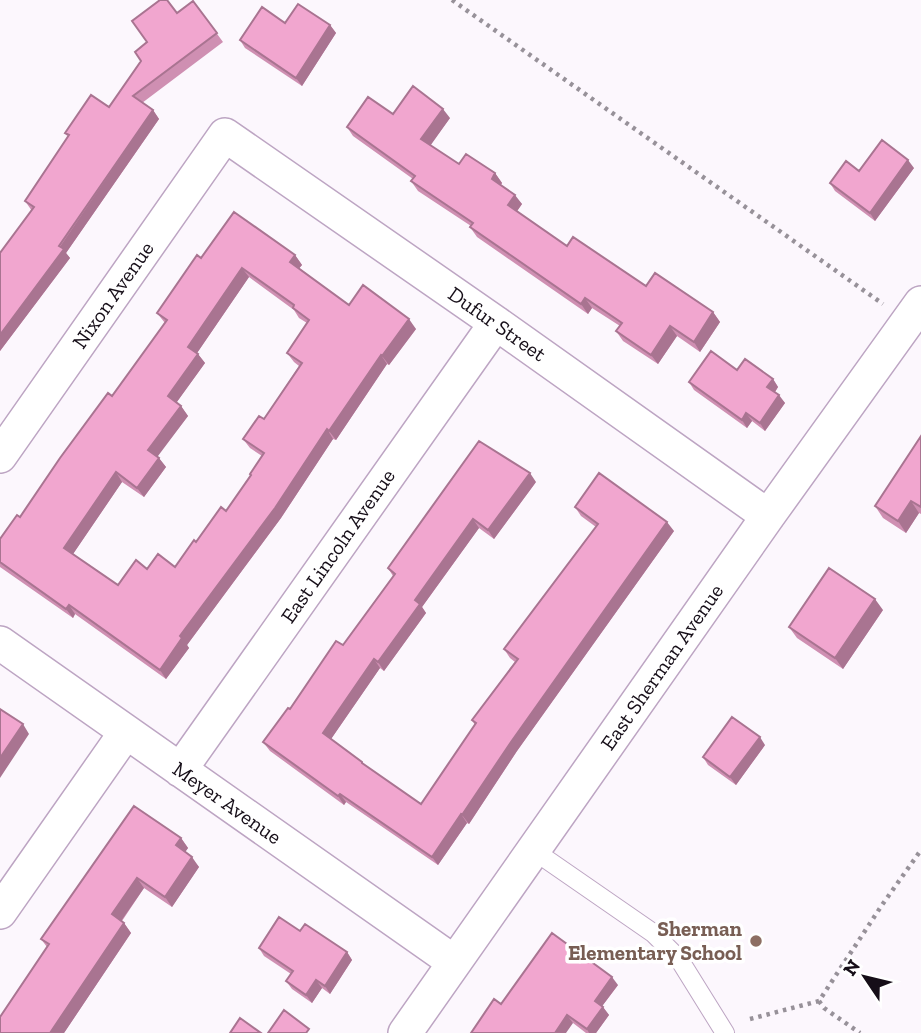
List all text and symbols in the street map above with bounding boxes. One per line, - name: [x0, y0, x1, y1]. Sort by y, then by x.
- street label: Nixon Avenue: [67, 236, 159, 353]
- street label: Dufur Street: [444, 281, 551, 367]
- street label: East Lincoln Avenue: [275, 464, 400, 628]
- street label: East Sherman Avenue: [595, 579, 728, 755]
- street label: Meyer Avenue: [168, 756, 287, 849]
- place label: Sherman Elementary School: [568, 916, 743, 965]
- marker: Sherman Elementary School: [748, 933, 764, 949]
- north arrow: [830, 942, 900, 1012]
- text: N: [838, 955, 865, 980]

